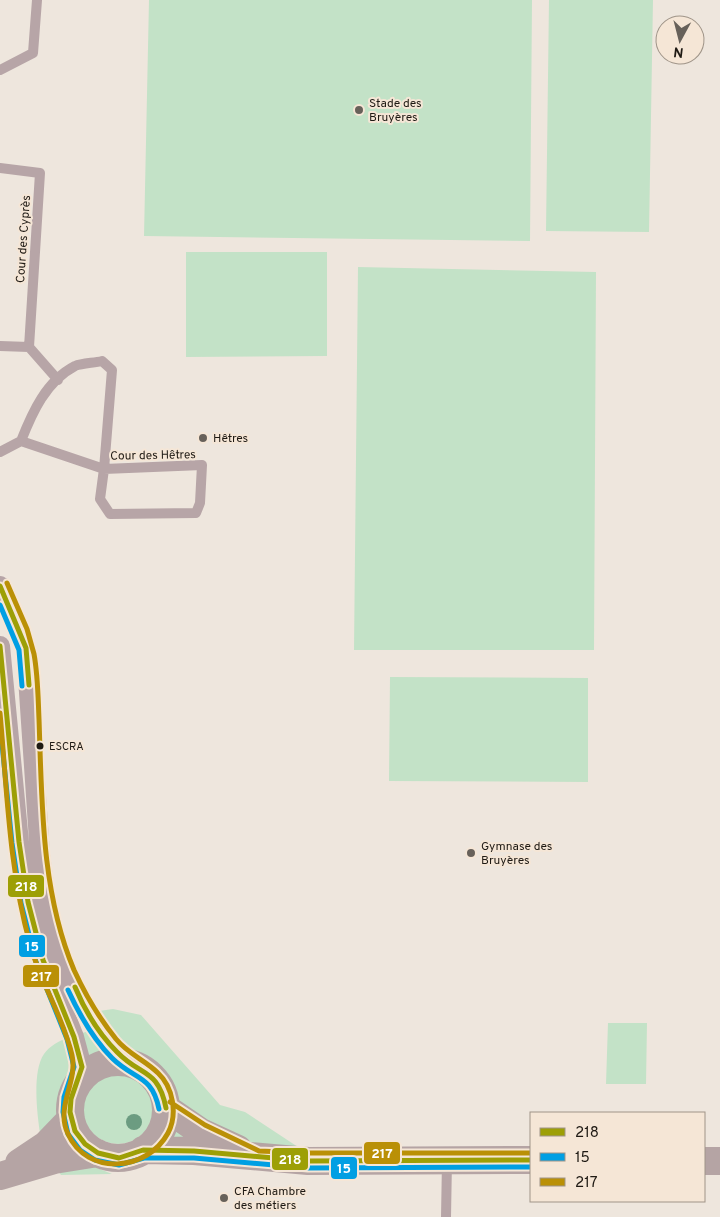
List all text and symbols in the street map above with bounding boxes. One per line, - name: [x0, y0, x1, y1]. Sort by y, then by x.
- north arrow: [655, 15, 705, 65]
- text: N: [673, 42, 685, 60]
- place label: Stade des Bruyères: [369, 96, 422, 126]
- marker: Stade des Bruyères: [353, 104, 365, 116]
- street label: Cour des Cyprès: [13, 195, 35, 284]
- place label: Hêtres: [213, 431, 248, 447]
- marker: Hêtres: [197, 432, 209, 444]
- street label: Cour des Hêtres: [110, 447, 196, 465]
- place label: ESCRA: [49, 740, 84, 754]
- marker: ESCRA: [35, 741, 45, 751]
- place label: Gymnase des Bruyères: [481, 839, 552, 869]
- marker: Gymnase des Bruyères: [465, 847, 477, 859]
- line badge: 218: [7, 874, 45, 898]
- text: 218: [15, 879, 37, 896]
- line badge: 15: [18, 934, 46, 958]
- text: 15: [25, 939, 39, 956]
- line badge: 217: [22, 964, 60, 988]
- text: 217: [30, 969, 52, 986]
- legend: [530, 1112, 705, 1202]
- text: 218: [575, 1124, 599, 1143]
- line badge: 217: [363, 1141, 401, 1165]
- text: 217: [371, 1146, 393, 1163]
- line badge: 218: [271, 1147, 309, 1171]
- text: 15: [575, 1149, 590, 1168]
- text: 218: [279, 1152, 301, 1169]
- line badge: 15: [330, 1156, 358, 1180]
- text: 15: [337, 1161, 351, 1178]
- text: 217: [575, 1174, 598, 1193]
- place label: CFA Chambre des métiers: [234, 1184, 306, 1214]
- marker: CFA Chambre des métiers: [218, 1192, 230, 1204]

